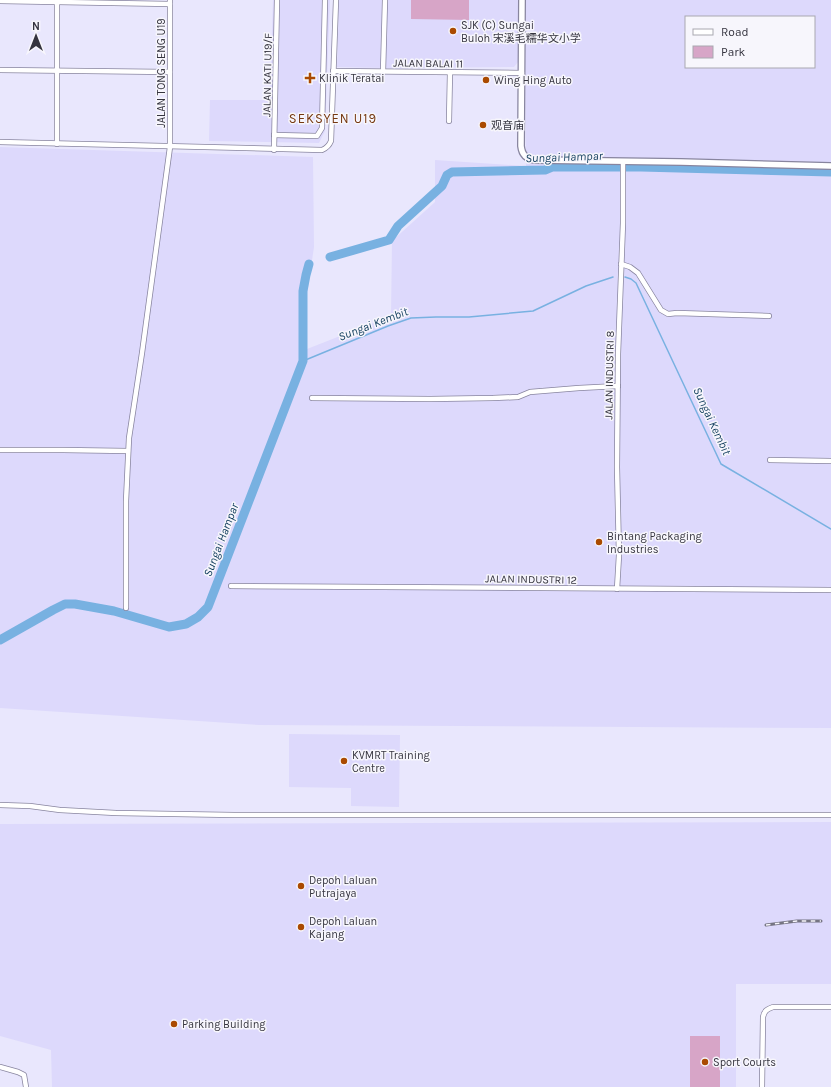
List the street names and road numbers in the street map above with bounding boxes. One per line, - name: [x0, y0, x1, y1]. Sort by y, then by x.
- street label: JALAN TONG SENG U19: [155, 18, 168, 128]
- street label: JALAN KATI U19/F: [260, 33, 275, 117]
- street label: JALAN BALAI 11: [393, 56, 463, 71]
- street label: JALAN INDUSTRI 8: [602, 330, 617, 419]
- street label: JALAN INDUSTRI 12: [485, 572, 577, 587]

